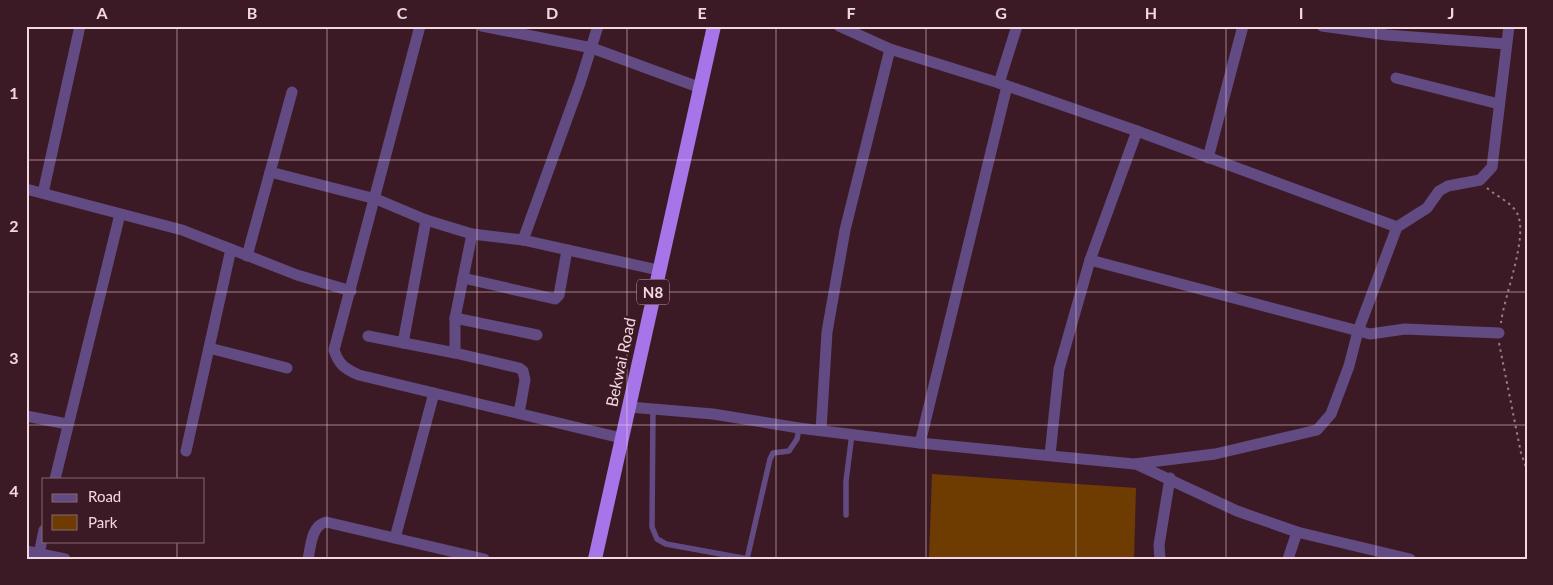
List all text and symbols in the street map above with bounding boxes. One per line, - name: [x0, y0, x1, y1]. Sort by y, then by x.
- text: A: [95, 3, 108, 22]
- text: B: [247, 3, 257, 22]
- text: C: [397, 3, 408, 22]
- text: D: [546, 3, 558, 22]
- text: E: [697, 3, 707, 22]
- text: F: [846, 3, 856, 22]
- text: G: [995, 3, 1007, 22]
- text: H: [1145, 3, 1157, 22]
- text: I: [1299, 3, 1303, 22]
- text: J: [1448, 3, 1454, 22]
- text: 1: [9, 83, 19, 102]
- text: 2: [9, 216, 19, 235]
- road number: N8: [637, 280, 669, 304]
- street label: Bekwai Road: [601, 316, 639, 408]
- text: 3: [9, 348, 19, 367]
- legend: [42, 478, 205, 542]
- text: 4: [9, 481, 19, 500]
- text: Road: [88, 487, 121, 505]
- text: Park: [88, 513, 118, 531]

